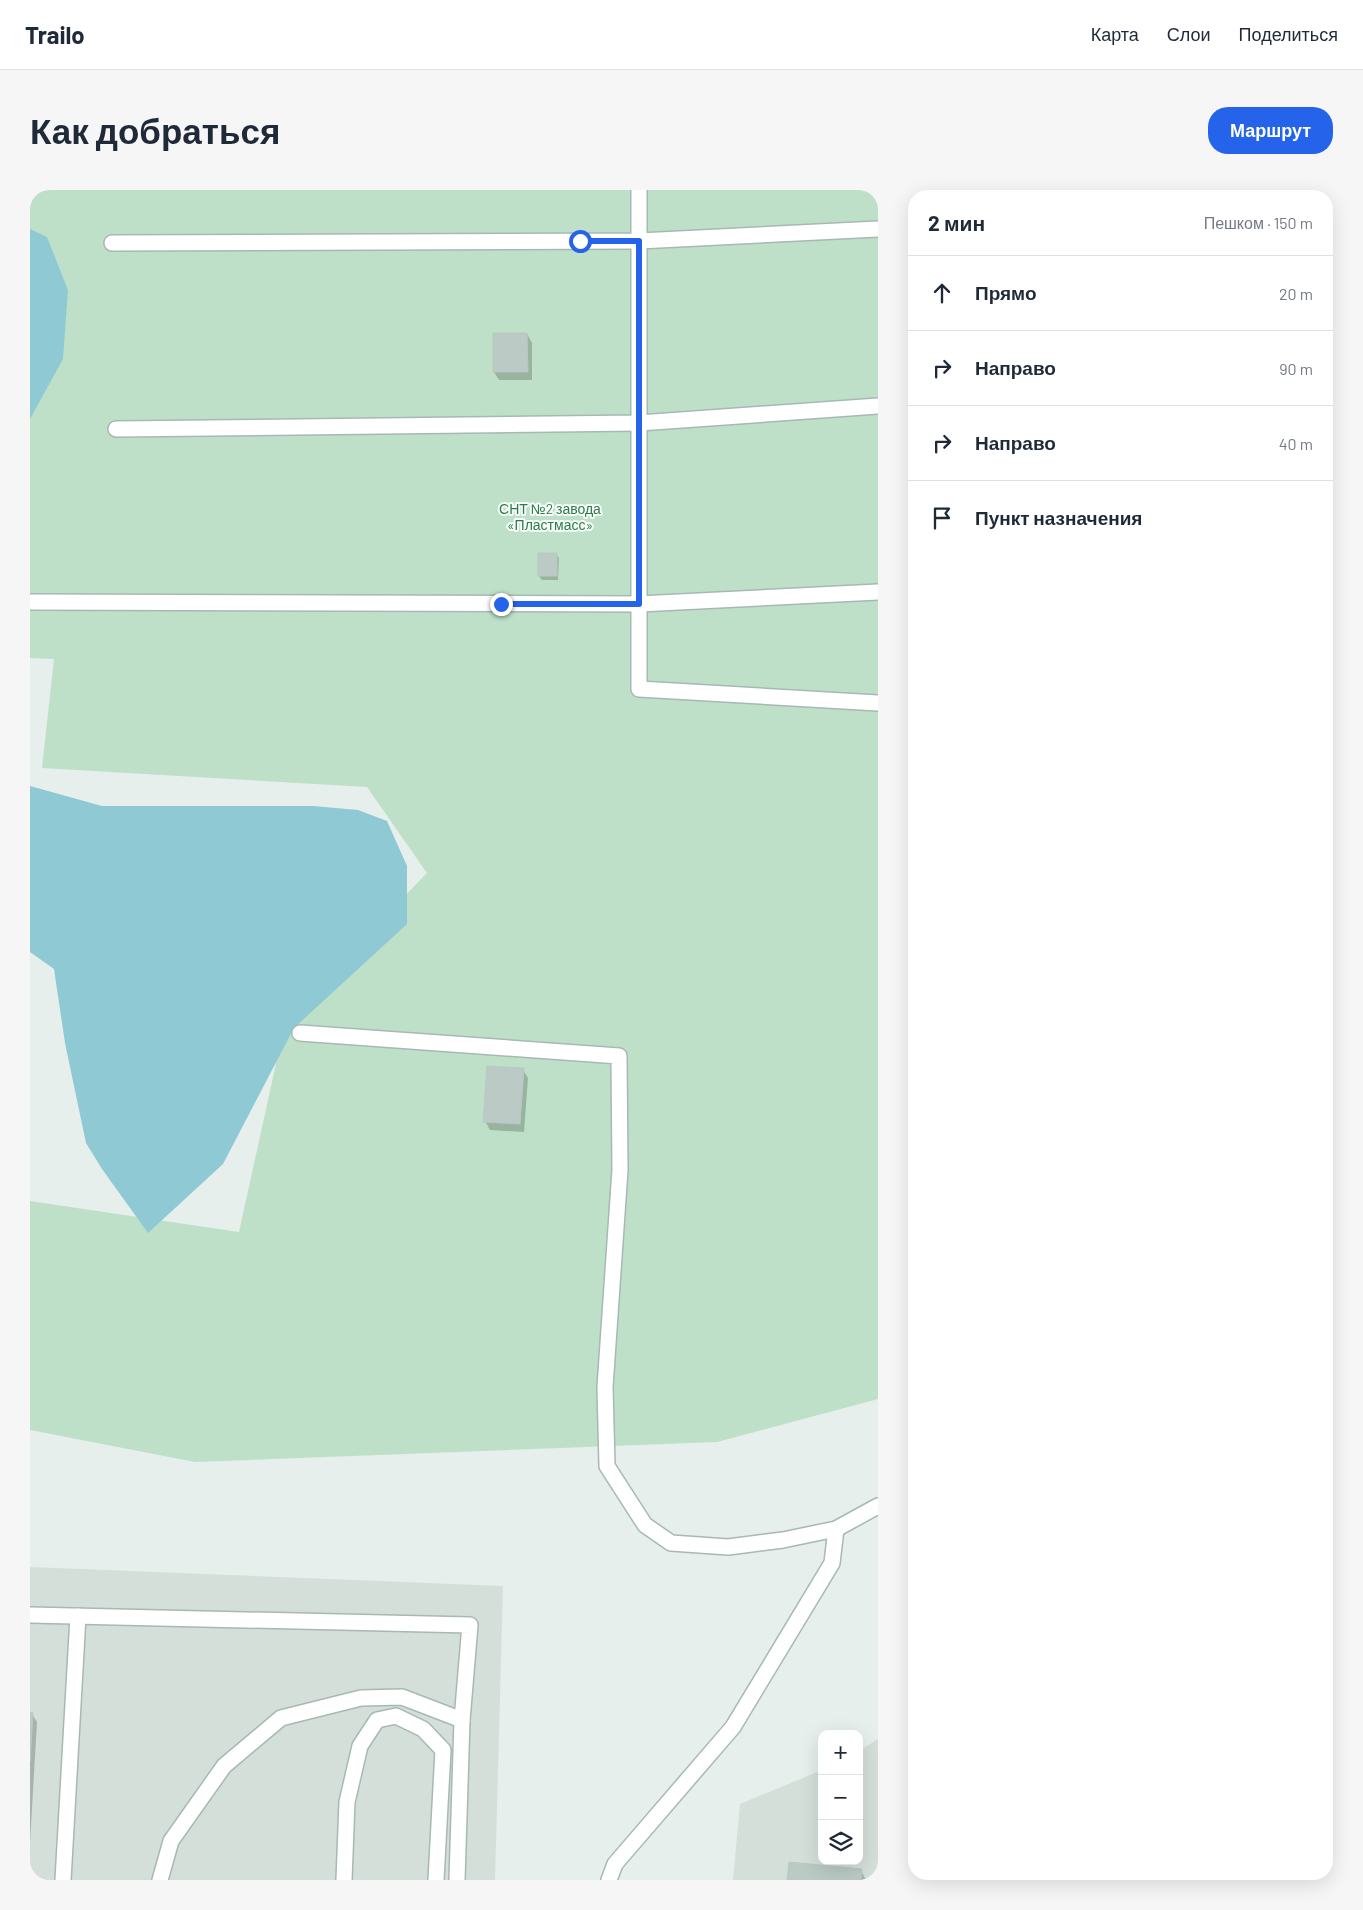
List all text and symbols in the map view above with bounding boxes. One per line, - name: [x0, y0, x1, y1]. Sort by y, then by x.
- text: Trailo: [25, 20, 85, 49]
- text: Карта: [1091, 23, 1139, 45]
- text: Слои: [1167, 23, 1211, 45]
- text: Поделиться: [1239, 23, 1338, 45]
- button: Маршрут: [1208, 107, 1333, 154]
- text: Как добраться: [30, 109, 280, 151]
- text: 2 мин: [928, 210, 985, 235]
- text: Пешком · 150 m: [1204, 213, 1313, 232]
- route start: [569, 230, 592, 253]
- icon: ahead: [928, 279, 956, 307]
- text: Прямо: [975, 281, 1037, 304]
- text: 20 m: [1279, 284, 1313, 303]
- icon: right: [928, 354, 956, 382]
- text: Направо: [975, 356, 1056, 379]
- text: 90 m: [1279, 359, 1313, 378]
- icon: right: [928, 429, 956, 457]
- text: Направо: [975, 431, 1056, 454]
- text: 40 m: [1279, 434, 1313, 453]
- park label: СНТ №2 завода «Пластмасс»: [499, 500, 601, 533]
- icon: arrive: [928, 504, 956, 532]
- text: Пункт назначения: [975, 506, 1142, 529]
- route end: [490, 593, 513, 616]
- map controls: [818, 1730, 863, 1865]
- button: +: [818, 1730, 863, 1775]
- button: −: [818, 1775, 863, 1820]
- button: layers: [818, 1820, 863, 1865]

